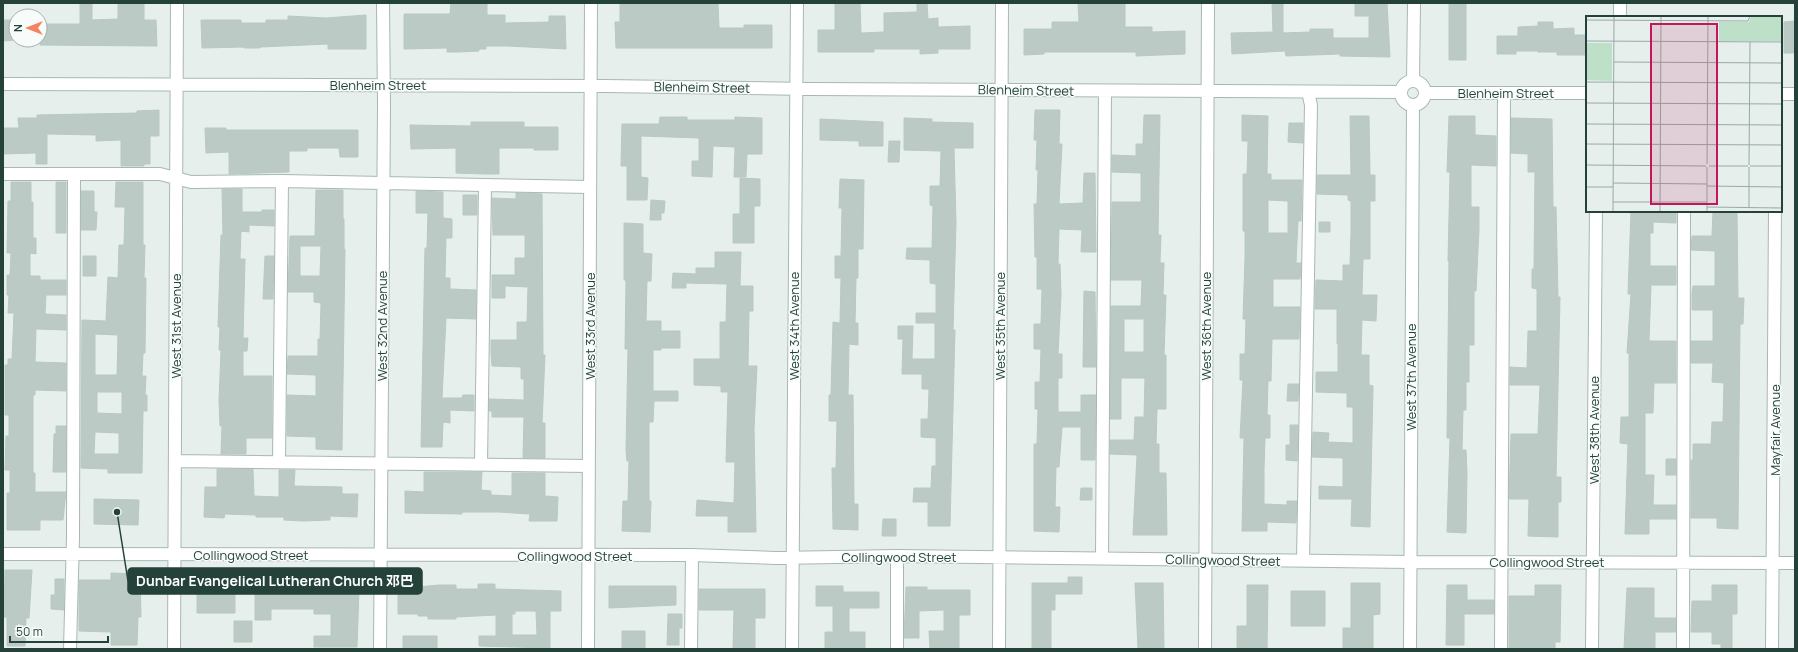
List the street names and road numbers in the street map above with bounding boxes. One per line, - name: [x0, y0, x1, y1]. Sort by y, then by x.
- street label: Blenheim Street: [330, 76, 426, 94]
- street label: Blenheim Street: [654, 77, 750, 97]
- street label: Blenheim Street: [978, 80, 1074, 100]
- street label: Blenheim Street: [1458, 84, 1554, 102]
- street label: West 32nd Avenue: [373, 270, 391, 381]
- street label: West 34th Avenue: [785, 271, 803, 380]
- street label: West 35th Avenue: [991, 271, 1009, 380]
- street label: West 36th Avenue: [1197, 271, 1215, 380]
- street label: West 33rd Avenue: [581, 272, 599, 380]
- street label: West 31st Avenue: [167, 273, 185, 379]
- street label: West 37th Avenue: [1402, 323, 1420, 431]
- street label: West 38th Avenue: [1585, 375, 1603, 484]
- street label: Mayfair Avenue: [1766, 384, 1784, 476]
- street label: Collingwood Street: [193, 546, 309, 564]
- street label: Collingwood Street: [517, 547, 633, 565]
- street label: Collingwood Street: [841, 548, 957, 566]
- street label: Collingwood Street: [1165, 550, 1281, 570]
- street label: Collingwood Street: [1489, 553, 1605, 571]

